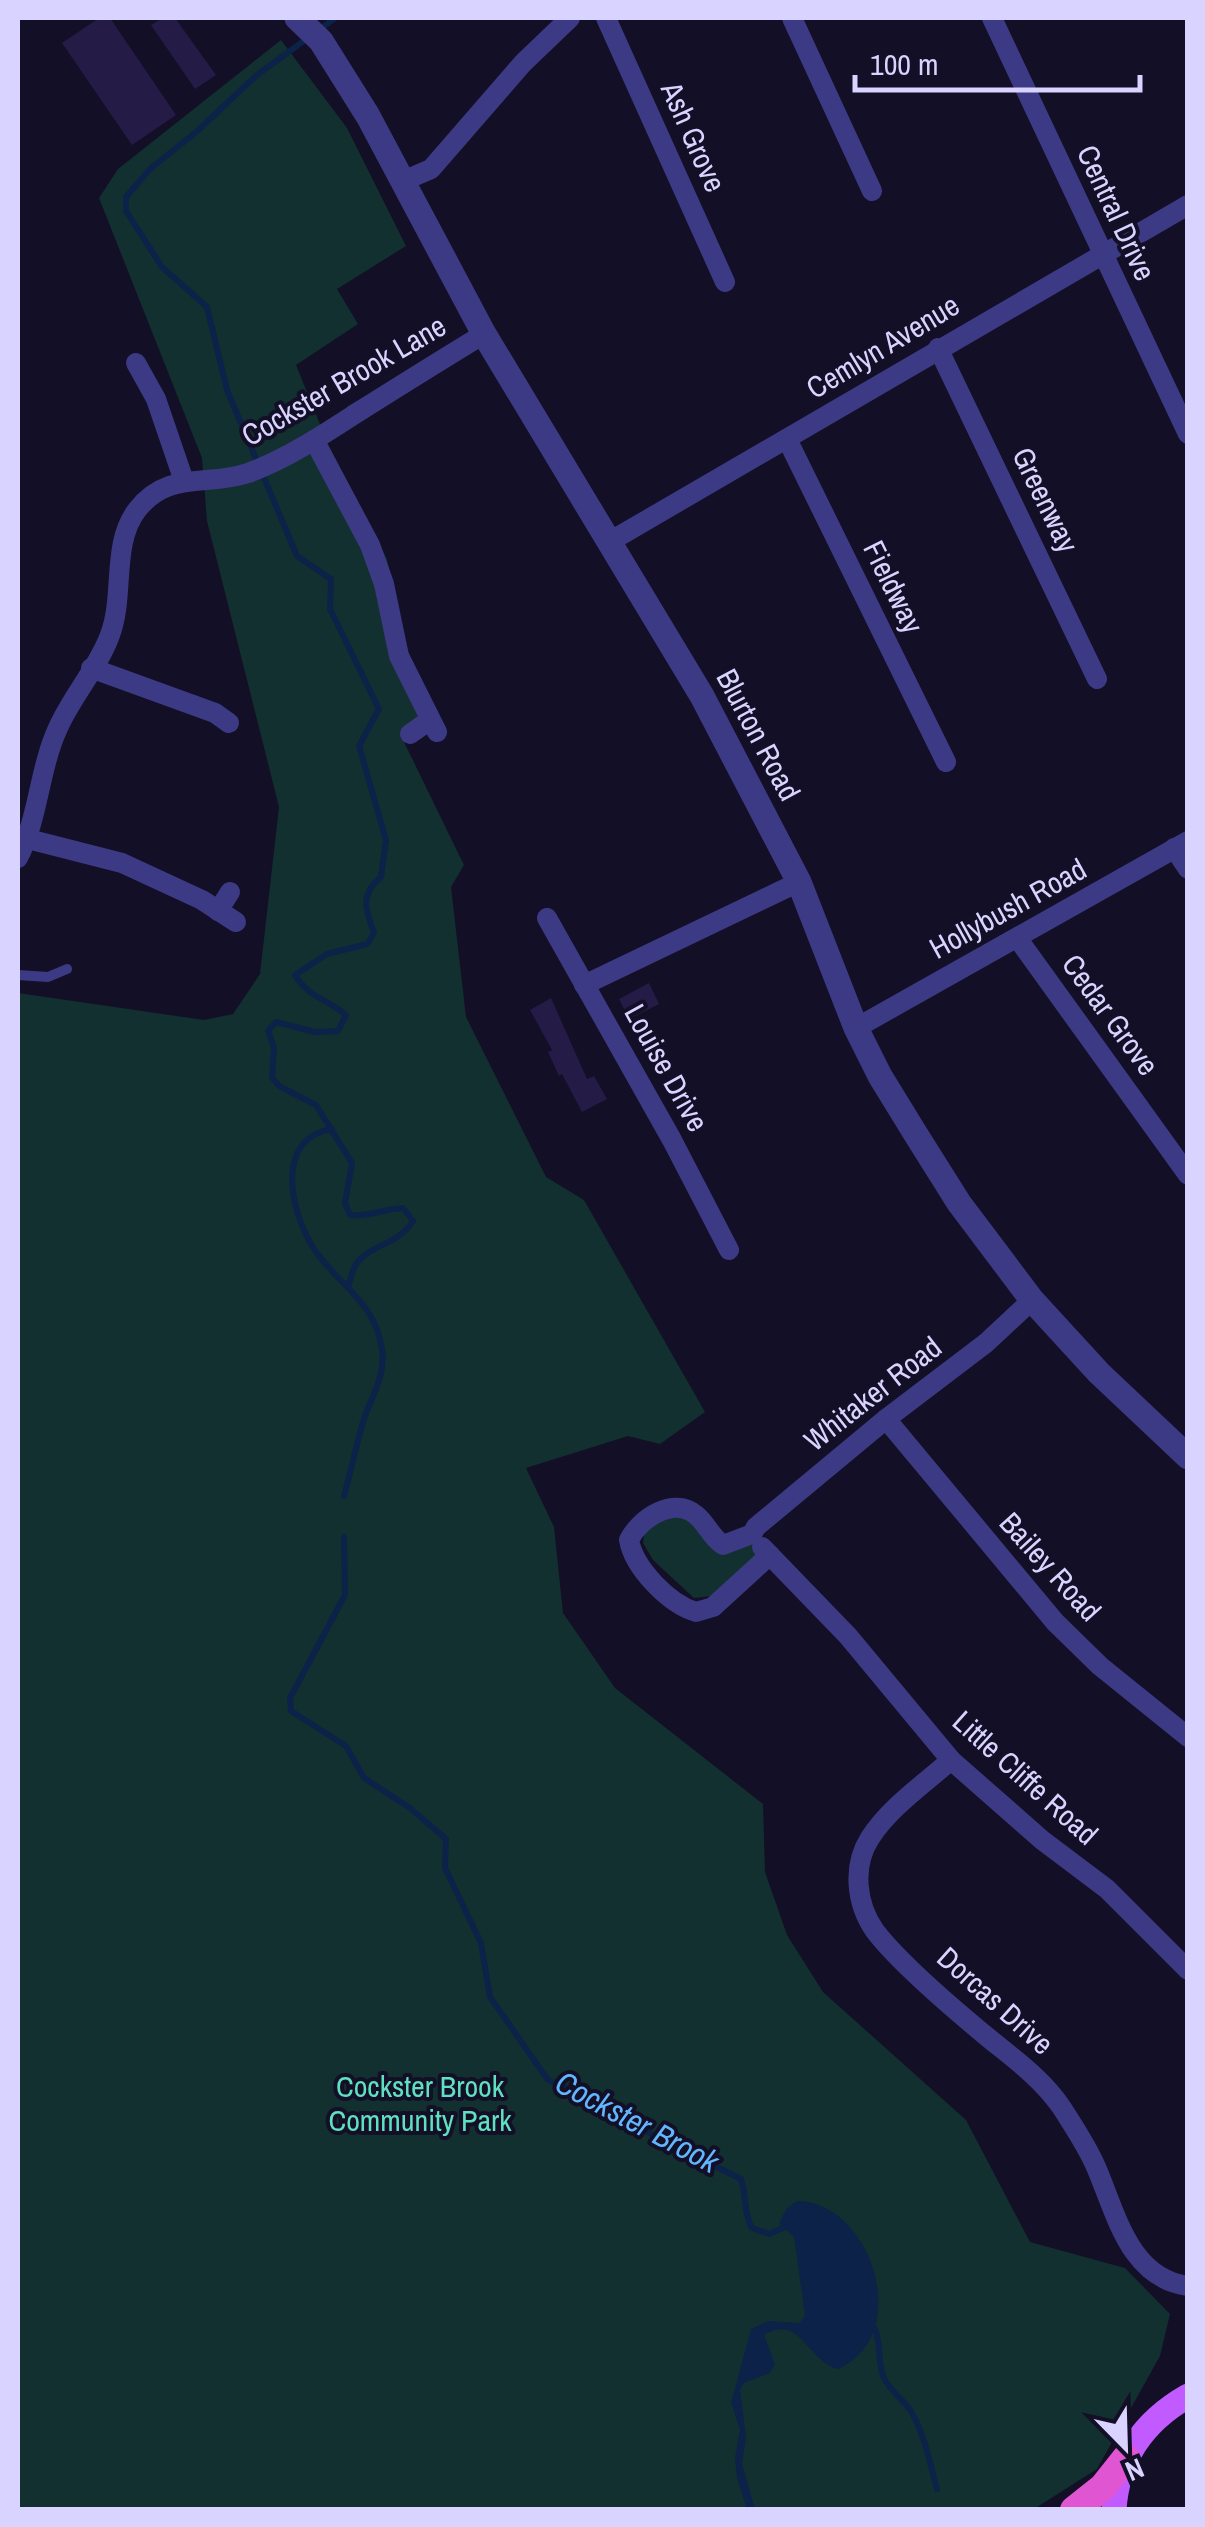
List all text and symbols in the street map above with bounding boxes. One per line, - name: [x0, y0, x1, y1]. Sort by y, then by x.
- scale bar: [855, 30, 1140, 92]
- text: 100 m: [870, 44, 938, 84]
- street label: Ash Grove: [652, 74, 736, 198]
- street label: Central Drive: [1068, 138, 1166, 287]
- street label: Cemlyn Avenue: [799, 285, 966, 408]
- street label: Cockster Brook Lane: [234, 305, 453, 455]
- street label: Greenway: [1003, 440, 1089, 559]
- street label: Fieldway: [854, 534, 934, 640]
- street label: Blurton Road: [708, 662, 810, 807]
- street label: Hollybush Road: [922, 849, 1093, 968]
- street label: Cedar Grove: [1053, 946, 1168, 1083]
- street label: Louise Drive: [616, 997, 718, 1138]
- street label: Whitaker Road: [795, 1327, 949, 1459]
- street label: Bailey Road: [991, 1503, 1110, 1630]
- street label: Little Cliffe Road: [944, 1701, 1107, 1853]
- street label: Dorcas Drive: [929, 1937, 1062, 2063]
- water label: Cockster Brook: [548, 2060, 727, 2183]
- park label: Cockster Brook Community Park: [328, 2066, 512, 2140]
- north arrow: [1075, 2397, 1175, 2497]
- text: N: [1120, 2449, 1150, 2491]

